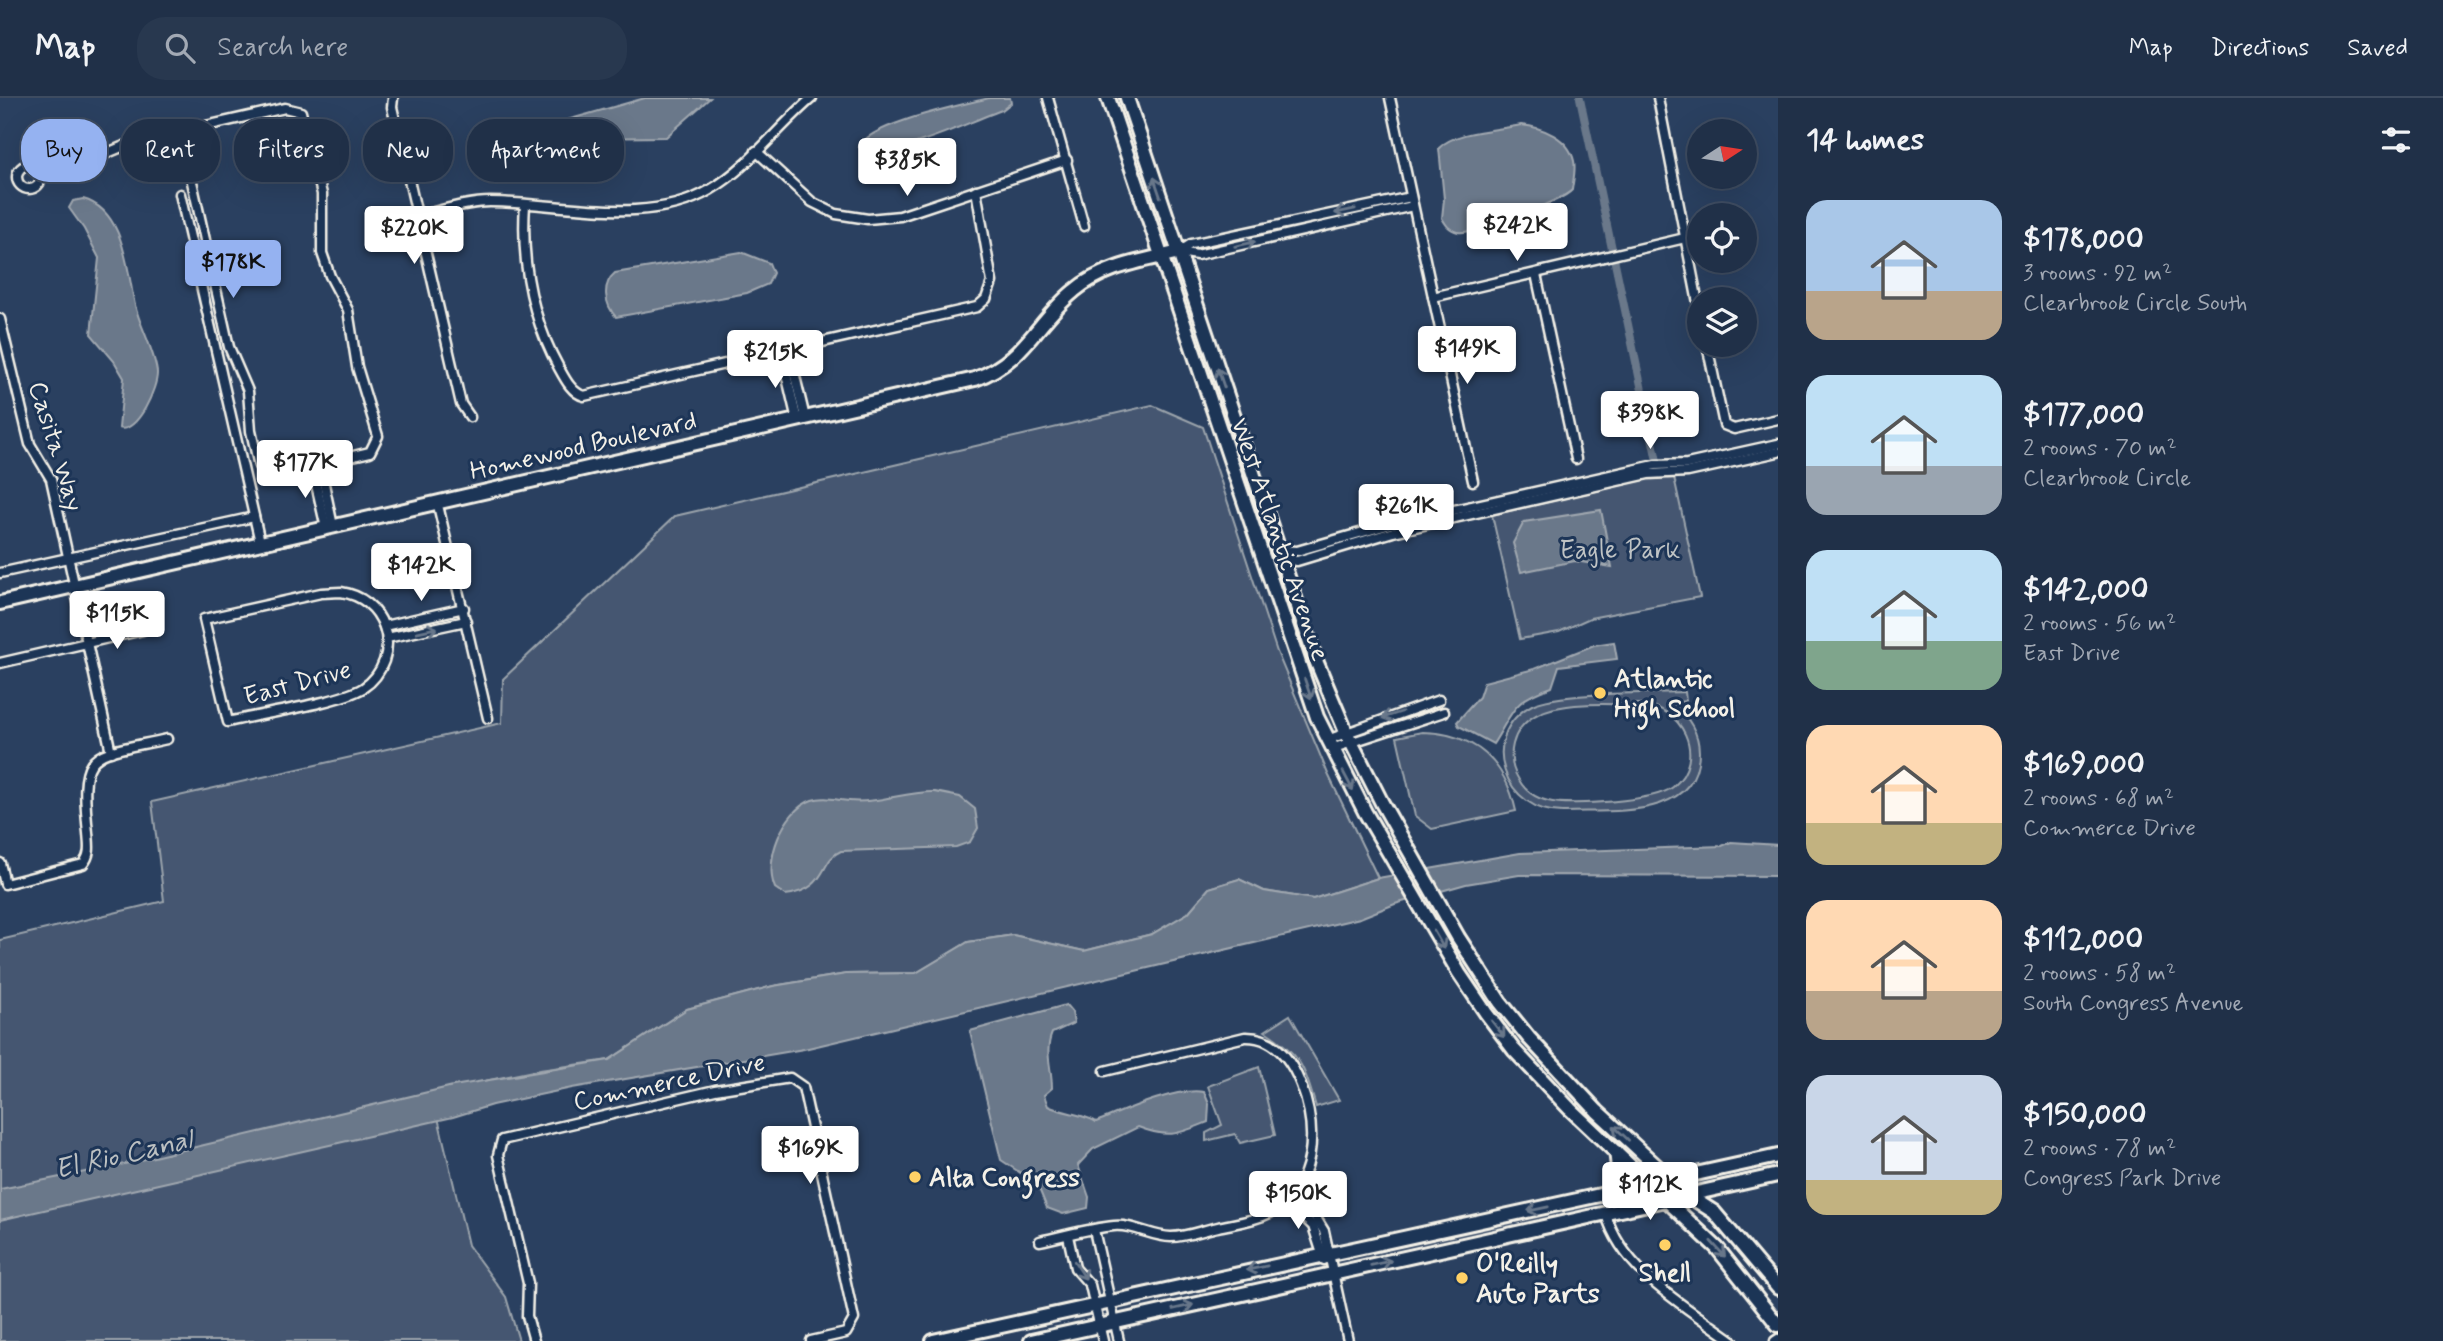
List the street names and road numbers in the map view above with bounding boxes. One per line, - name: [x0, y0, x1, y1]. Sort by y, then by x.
- street label: Casita Way: [19, 377, 91, 516]
- street label: Homewood Boulevard: [467, 404, 700, 490]
- street label: West Atlantic Avenue: [1222, 414, 1337, 666]
- street label: East Drive: [240, 653, 355, 715]
- street label: Commerce Drive: [570, 1046, 768, 1120]

